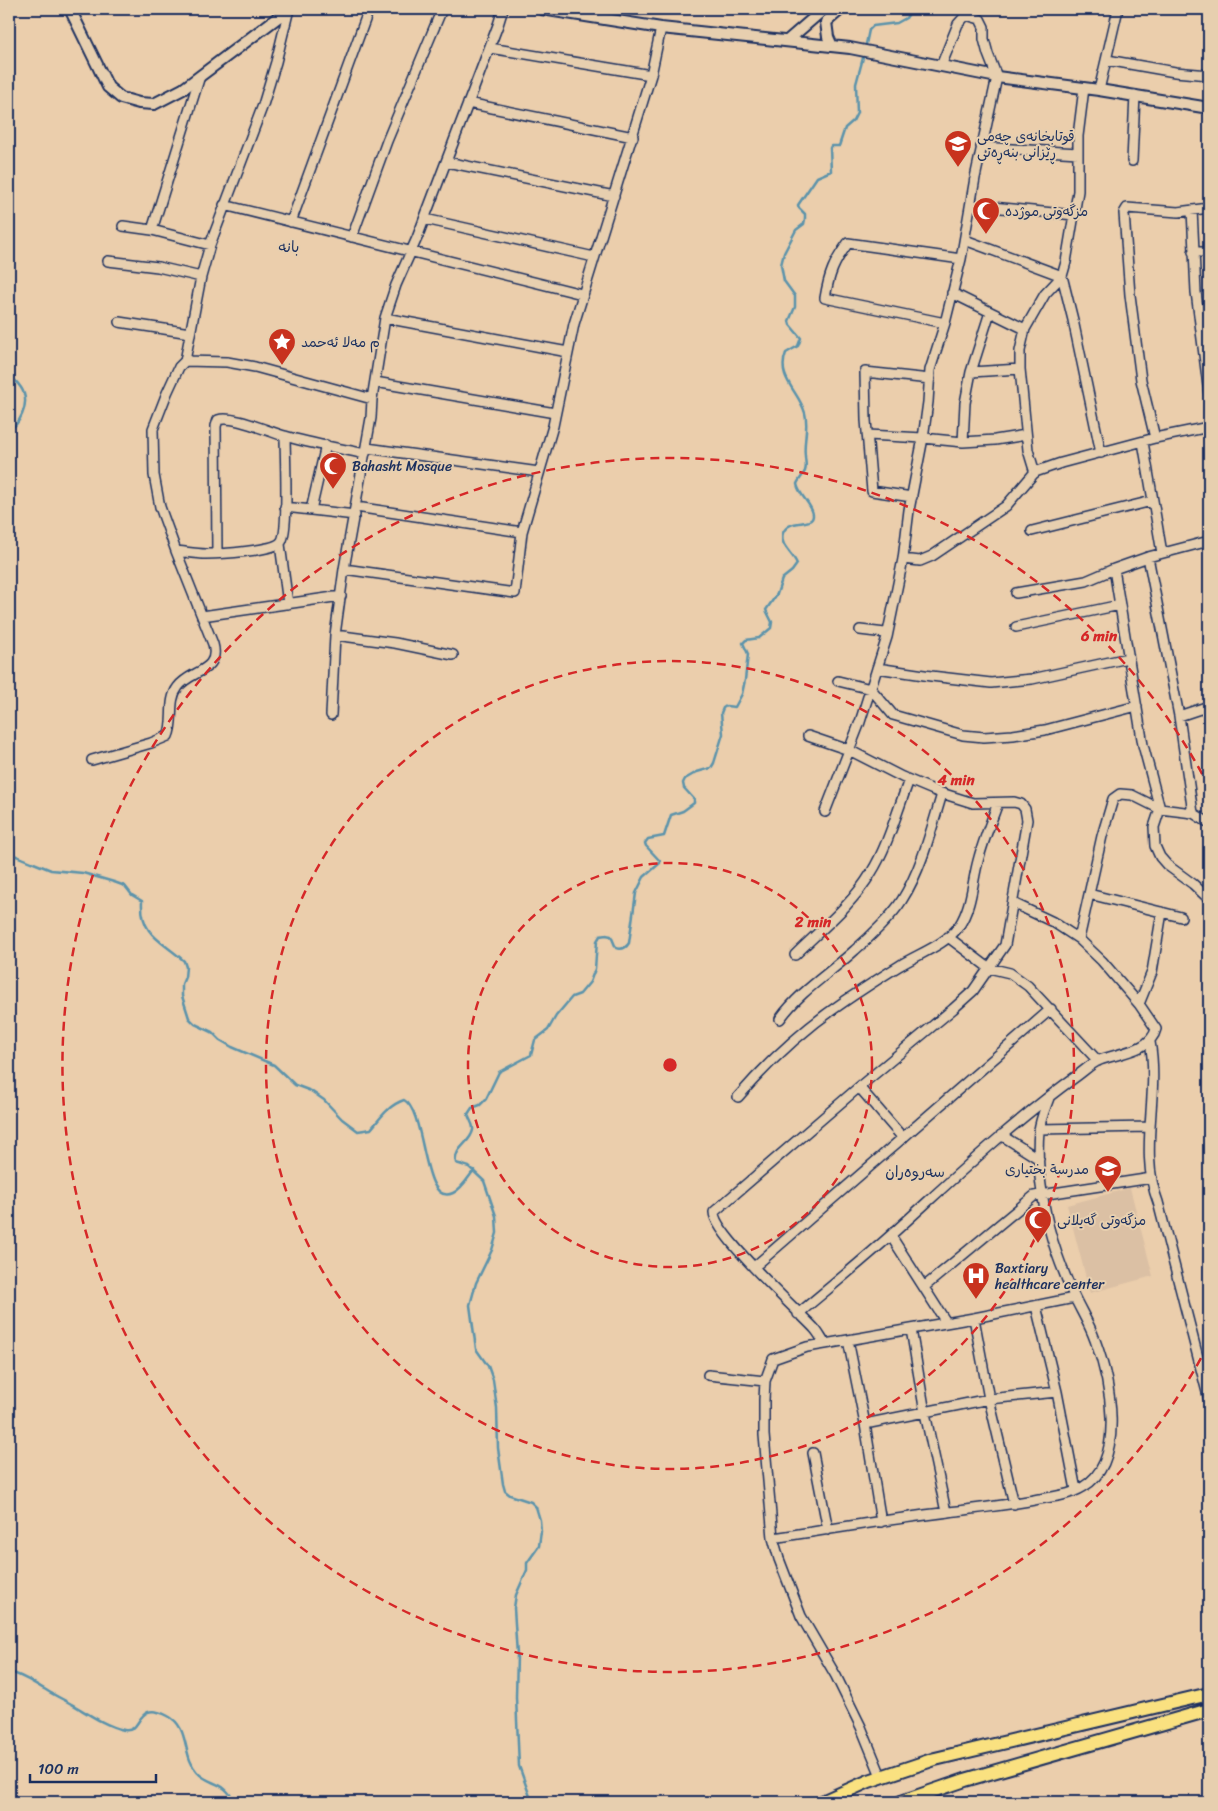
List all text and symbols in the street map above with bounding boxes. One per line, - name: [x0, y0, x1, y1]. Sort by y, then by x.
- place label: قوتابخانەی چەمی ڕێزانی بنەڕەتی: [977, 124, 1075, 165]
- school or university icon: قوتابخانەی چەمی ڕێزانی بنەڕەتی: [943, 129, 973, 168]
- mosque icon: مزگەوتی موژدە: [971, 196, 1001, 235]
- place label: مزگەوتی موژدە: [1005, 199, 1088, 224]
- district label: بانە: [279, 234, 299, 260]
- place icon: م مەلا ئەحمد: [267, 327, 297, 366]
- place label: م مەلا ئەحمد: [301, 330, 380, 355]
- mosque icon: Bahasht Mosque: [318, 451, 348, 490]
- place label: Bahasht Mosque: [352, 454, 452, 479]
- text: 6 min: [1080, 623, 1118, 649]
- text: 4 min: [936, 767, 975, 793]
- text: 2 min: [794, 909, 832, 935]
- centre of rings: [661, 1056, 679, 1074]
- school or university icon: مدرسة بختيارى: [1093, 1154, 1123, 1193]
- place label: مدرسة بختيارى: [1005, 1157, 1089, 1182]
- district label: سەروەران: [885, 1159, 945, 1185]
- mosque icon: مزگەوتی گەیلانی: [1023, 1205, 1053, 1244]
- place label: مزگەوتی گەیلانی: [1057, 1208, 1146, 1233]
- place label: Baxtiary healthcare center: [994, 1256, 1105, 1297]
- hospital icon: Baxtiary healthcare center: [961, 1261, 991, 1300]
- scale bar: [30, 1751, 156, 1783]
- text: 100 m: [38, 1756, 79, 1782]

